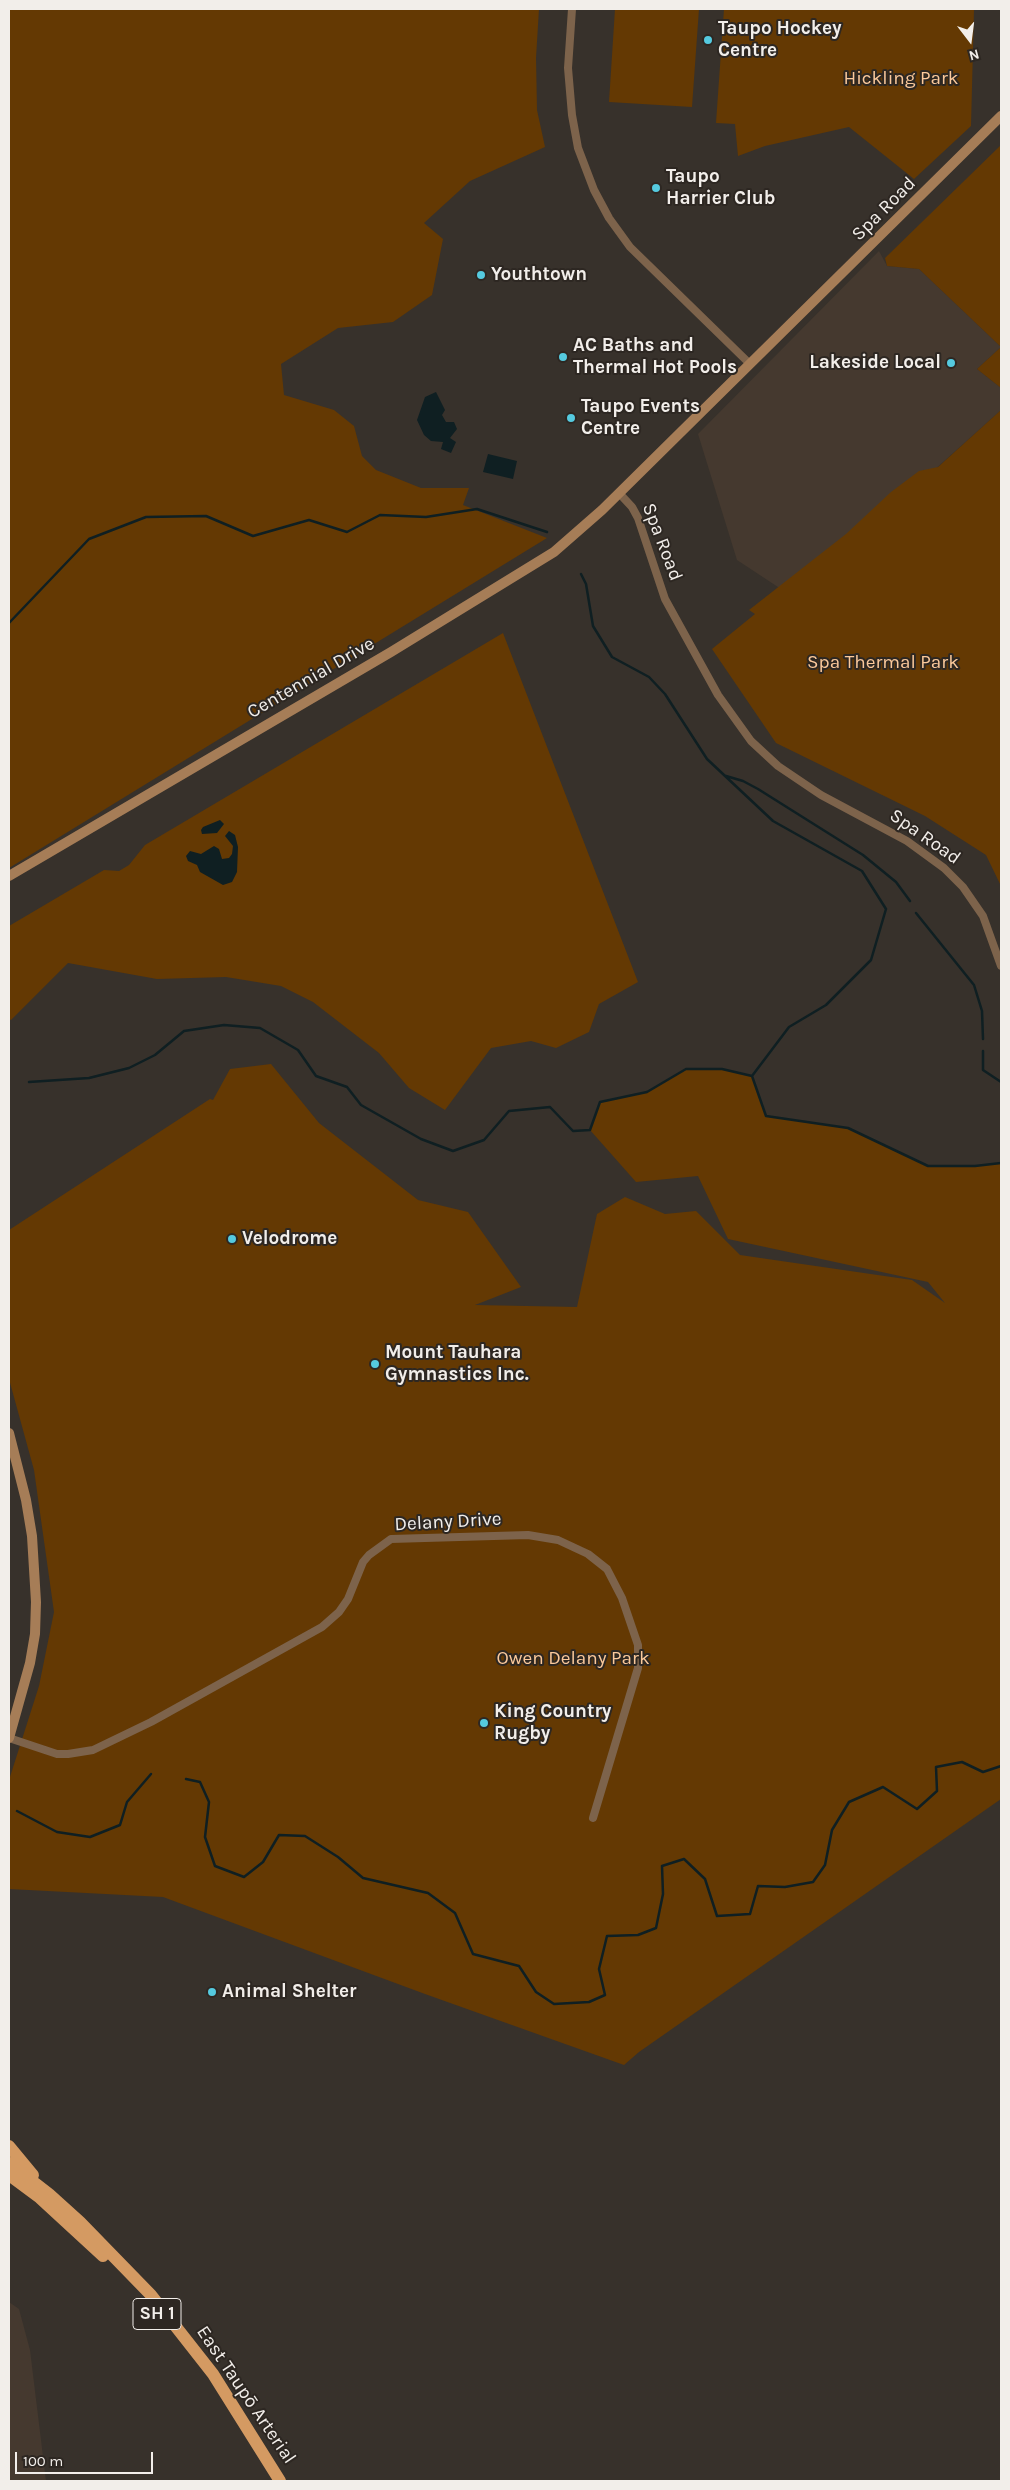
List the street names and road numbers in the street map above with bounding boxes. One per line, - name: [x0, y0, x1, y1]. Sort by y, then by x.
- street label: Spa Road: [847, 172, 921, 246]
- street label: Spa Road: [637, 500, 687, 584]
- street label: Centennial Drive: [243, 632, 379, 724]
- street label: Spa Road: [885, 804, 965, 870]
- street label: Delany Drive: [394, 1508, 502, 1536]
- road number: SH 1: [133, 2298, 181, 2330]
- street label: East Taupō Arterial: [191, 2322, 301, 2468]

